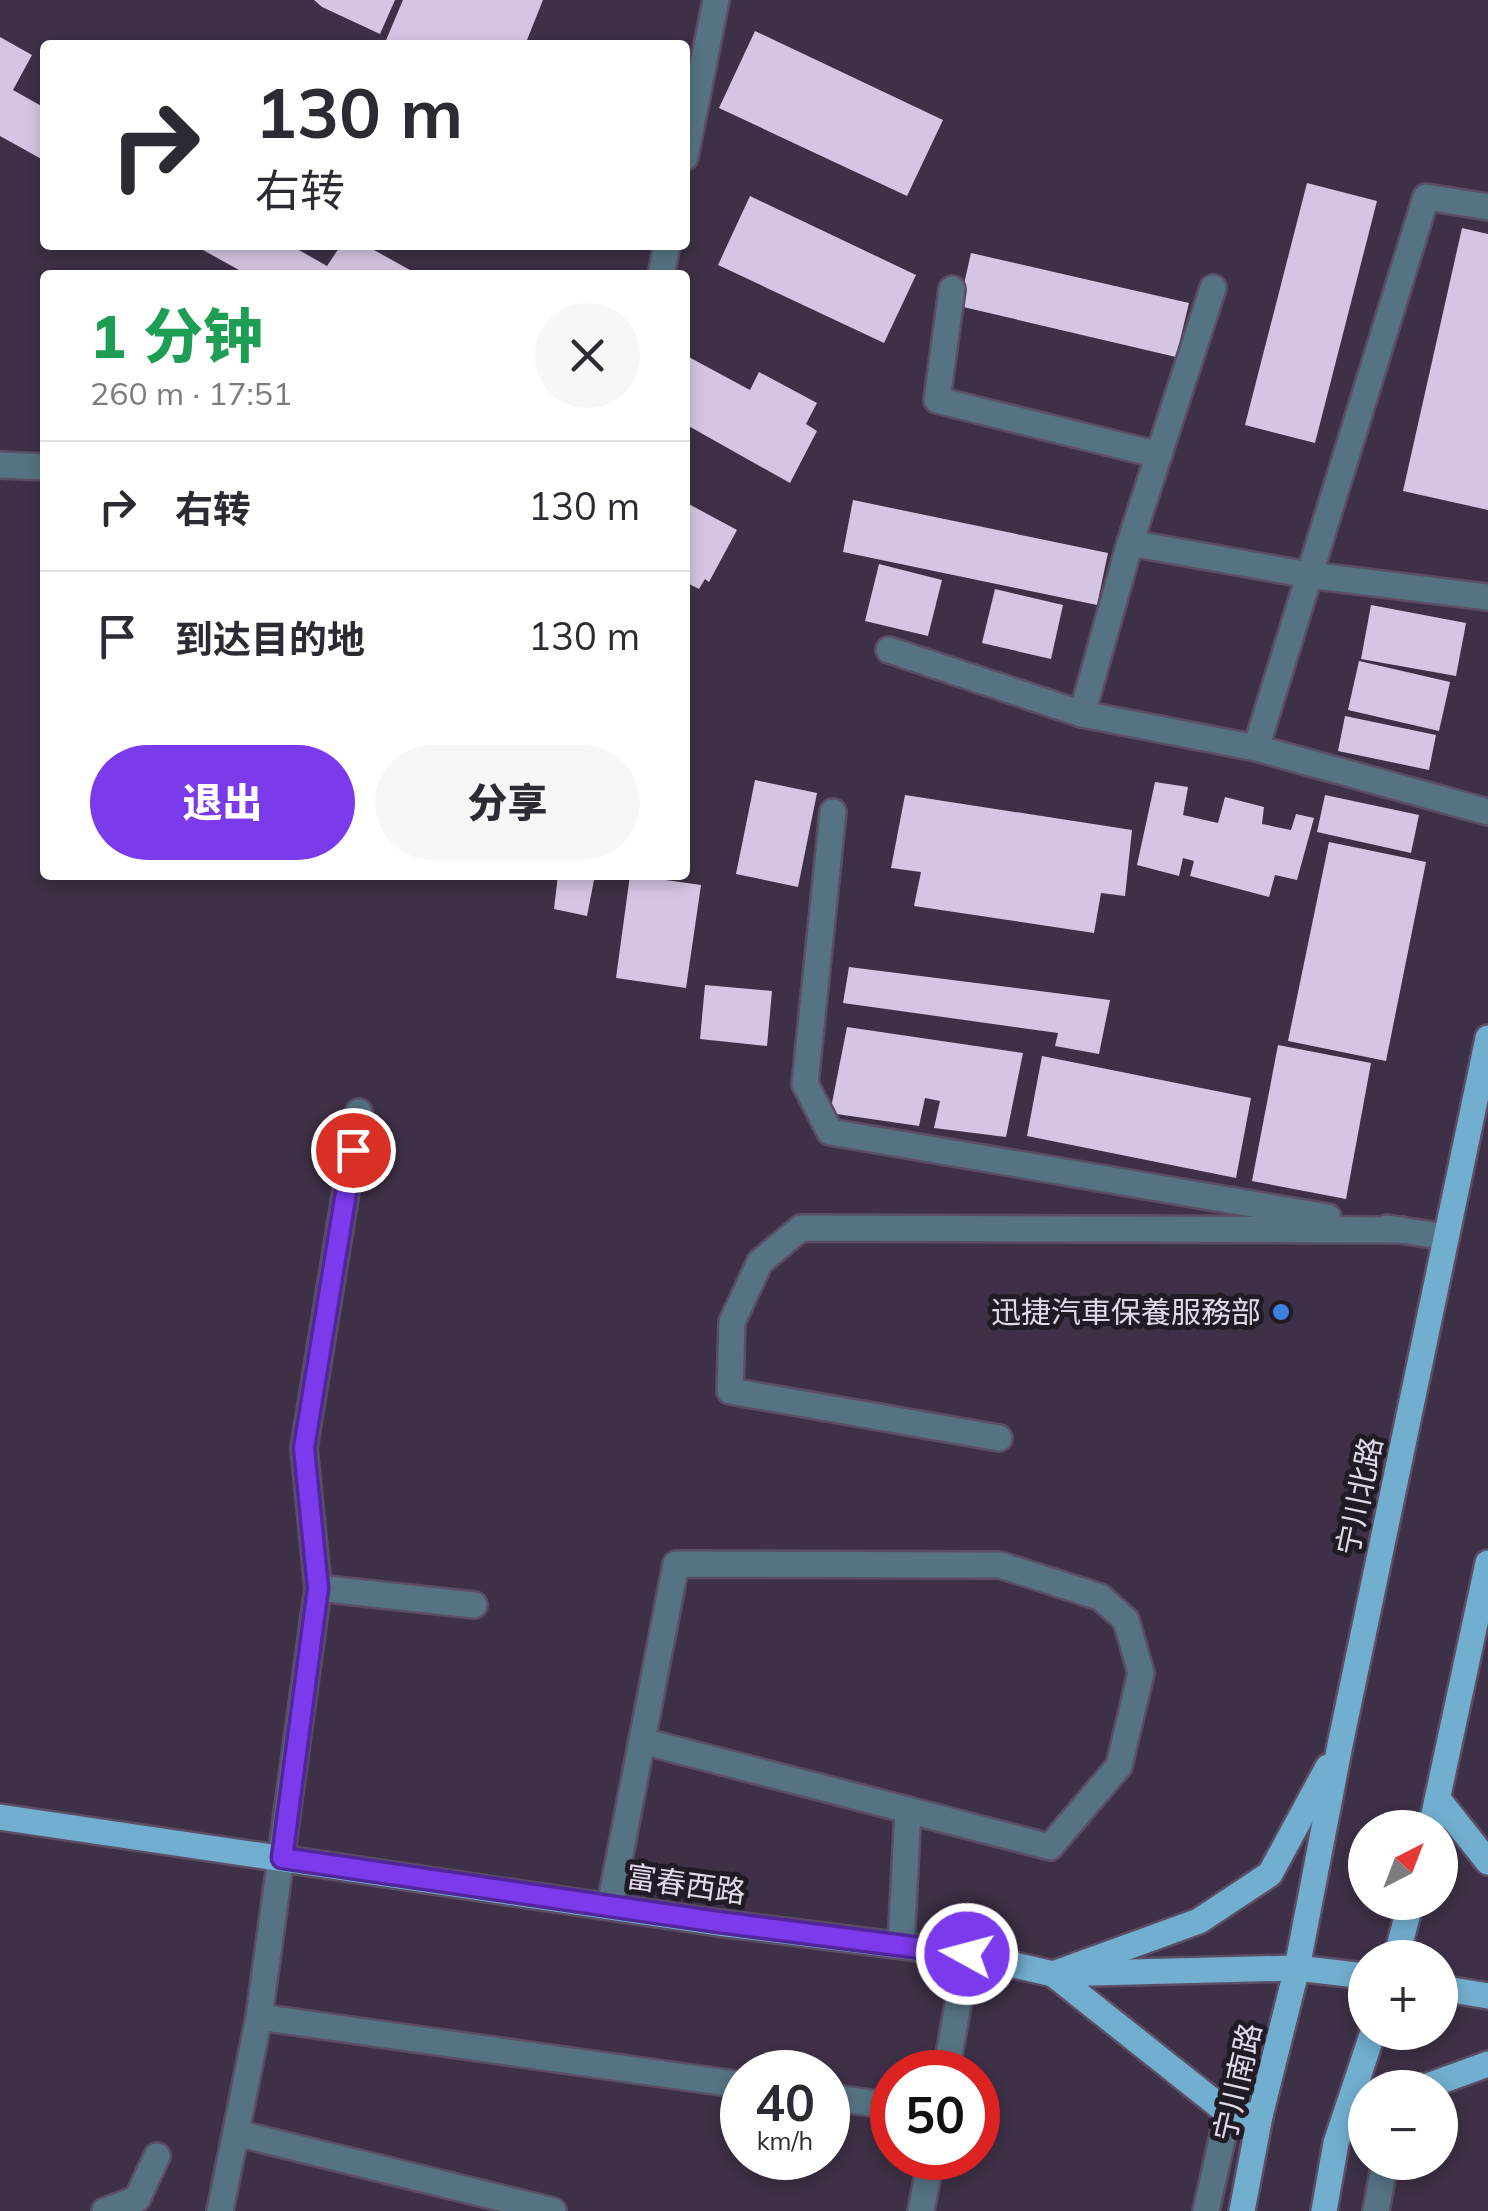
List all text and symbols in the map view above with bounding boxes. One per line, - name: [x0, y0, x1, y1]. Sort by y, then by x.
- text: 130 m: [255, 68, 463, 156]
- icon: right: [90, 80, 220, 210]
- text: 右转: [255, 162, 345, 218]
- text: 1 分钟: [90, 298, 263, 373]
- button: close: [535, 303, 640, 408]
- text: 260 m · 17:51: [90, 373, 292, 413]
- icon: right: [90, 479, 145, 534]
- text: 130 m: [528, 482, 640, 530]
- text: 右转: [175, 485, 251, 533]
- icon: arrive: [90, 609, 145, 664]
- text: 130 m: [528, 612, 640, 660]
- text: 到达目的地: [175, 615, 365, 663]
- button: 退出: [90, 745, 355, 860]
- button: 分享: [375, 745, 640, 860]
- pin: [311, 1108, 396, 1193]
- icon: arrive: [326, 1123, 381, 1178]
- place label: 迅捷汽車保養服務部: [991, 1293, 1261, 1331]
- marker: 迅捷汽車保養服務部: [1270, 1301, 1292, 1323]
- street label: 宁川北路: [1328, 1433, 1390, 1559]
- north arrow: [1348, 1810, 1458, 1920]
- map controls: [1348, 1810, 1458, 2180]
- street label: 富春西路: [624, 1857, 748, 1911]
- position arrow: [915, 1902, 1019, 2006]
- button: +: [1348, 1940, 1458, 2050]
- street label: 宁川南路: [1205, 2019, 1269, 2145]
- speed limit sign: 50: [870, 2050, 1000, 2180]
- button: −: [1348, 2070, 1458, 2180]
- text: 40: [755, 2071, 815, 2134]
- text: km/h: [757, 2125, 813, 2156]

